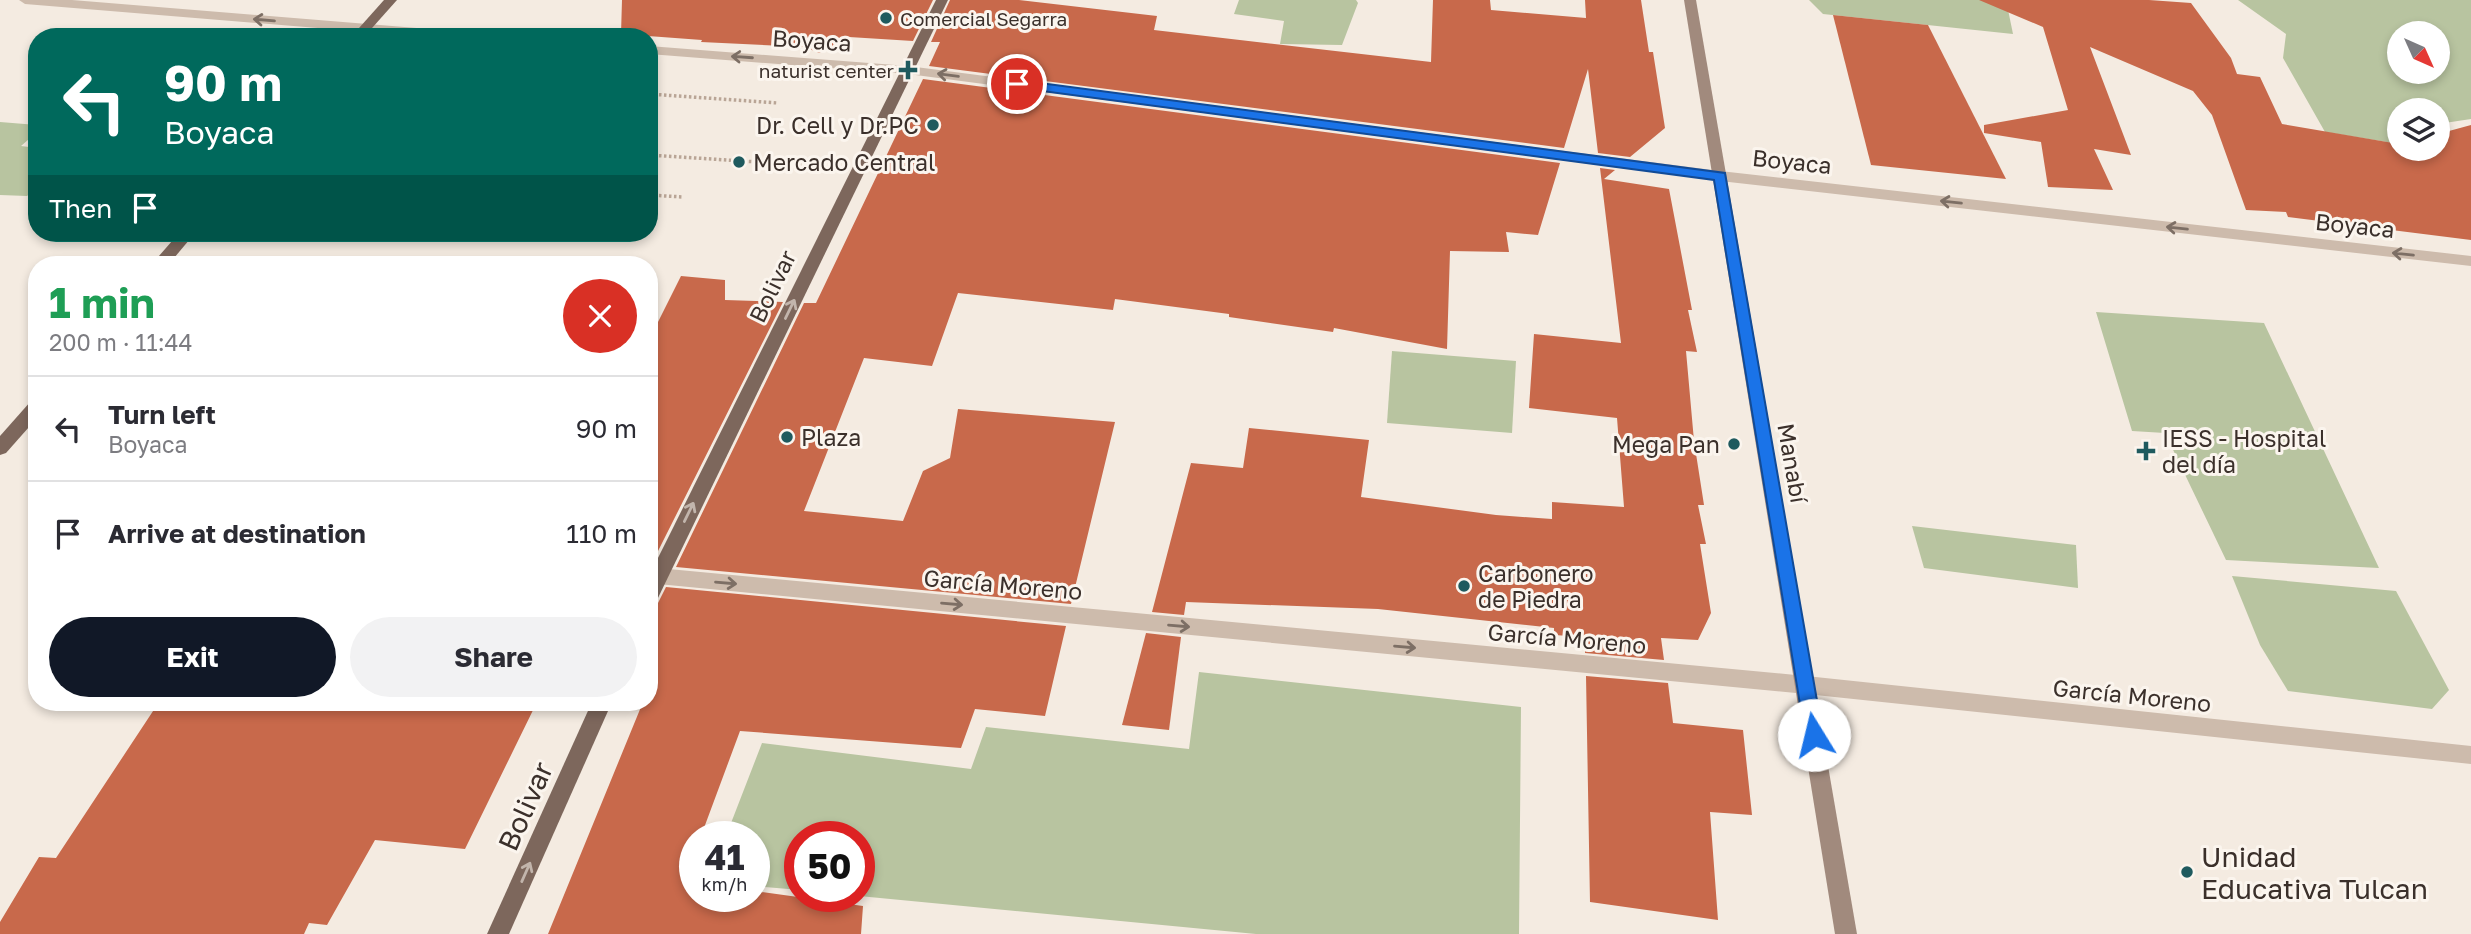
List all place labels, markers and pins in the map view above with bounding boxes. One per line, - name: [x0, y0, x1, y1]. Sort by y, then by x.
- place label: Comercial Segarra: [900, 7, 1067, 30]
- marker: Comercial Segarra: [878, 10, 894, 26]
- pin: [987, 54, 1047, 114]
- place label: naturist center: [759, 59, 895, 82]
- marker: naturist center: [900, 62, 916, 78]
- place label: Dr. Cell y Dr.PC: [756, 111, 919, 139]
- marker: Dr. Cell y Dr.PC: [925, 117, 941, 133]
- place label: Mercado Central: [753, 148, 935, 176]
- marker: Mercado Central: [731, 154, 747, 170]
- place label: Plaza: [801, 423, 861, 451]
- place label: IESS - Hospital del día: [2162, 424, 2326, 478]
- marker: Plaza: [779, 429, 795, 445]
- place label: Mega Pan: [1612, 430, 1720, 458]
- marker: Mega Pan: [1726, 436, 1742, 452]
- marker: IESS - Hospital del día: [2136, 441, 2156, 461]
- place label: Carbonero de Piedra: [1478, 559, 1594, 613]
- marker: Carbonero de Piedra: [1456, 578, 1472, 594]
- place label: Unidad Educativa Tulcan: [2201, 840, 2428, 905]
- marker: Unidad Educativa Tulcan: [2179, 864, 2195, 880]

